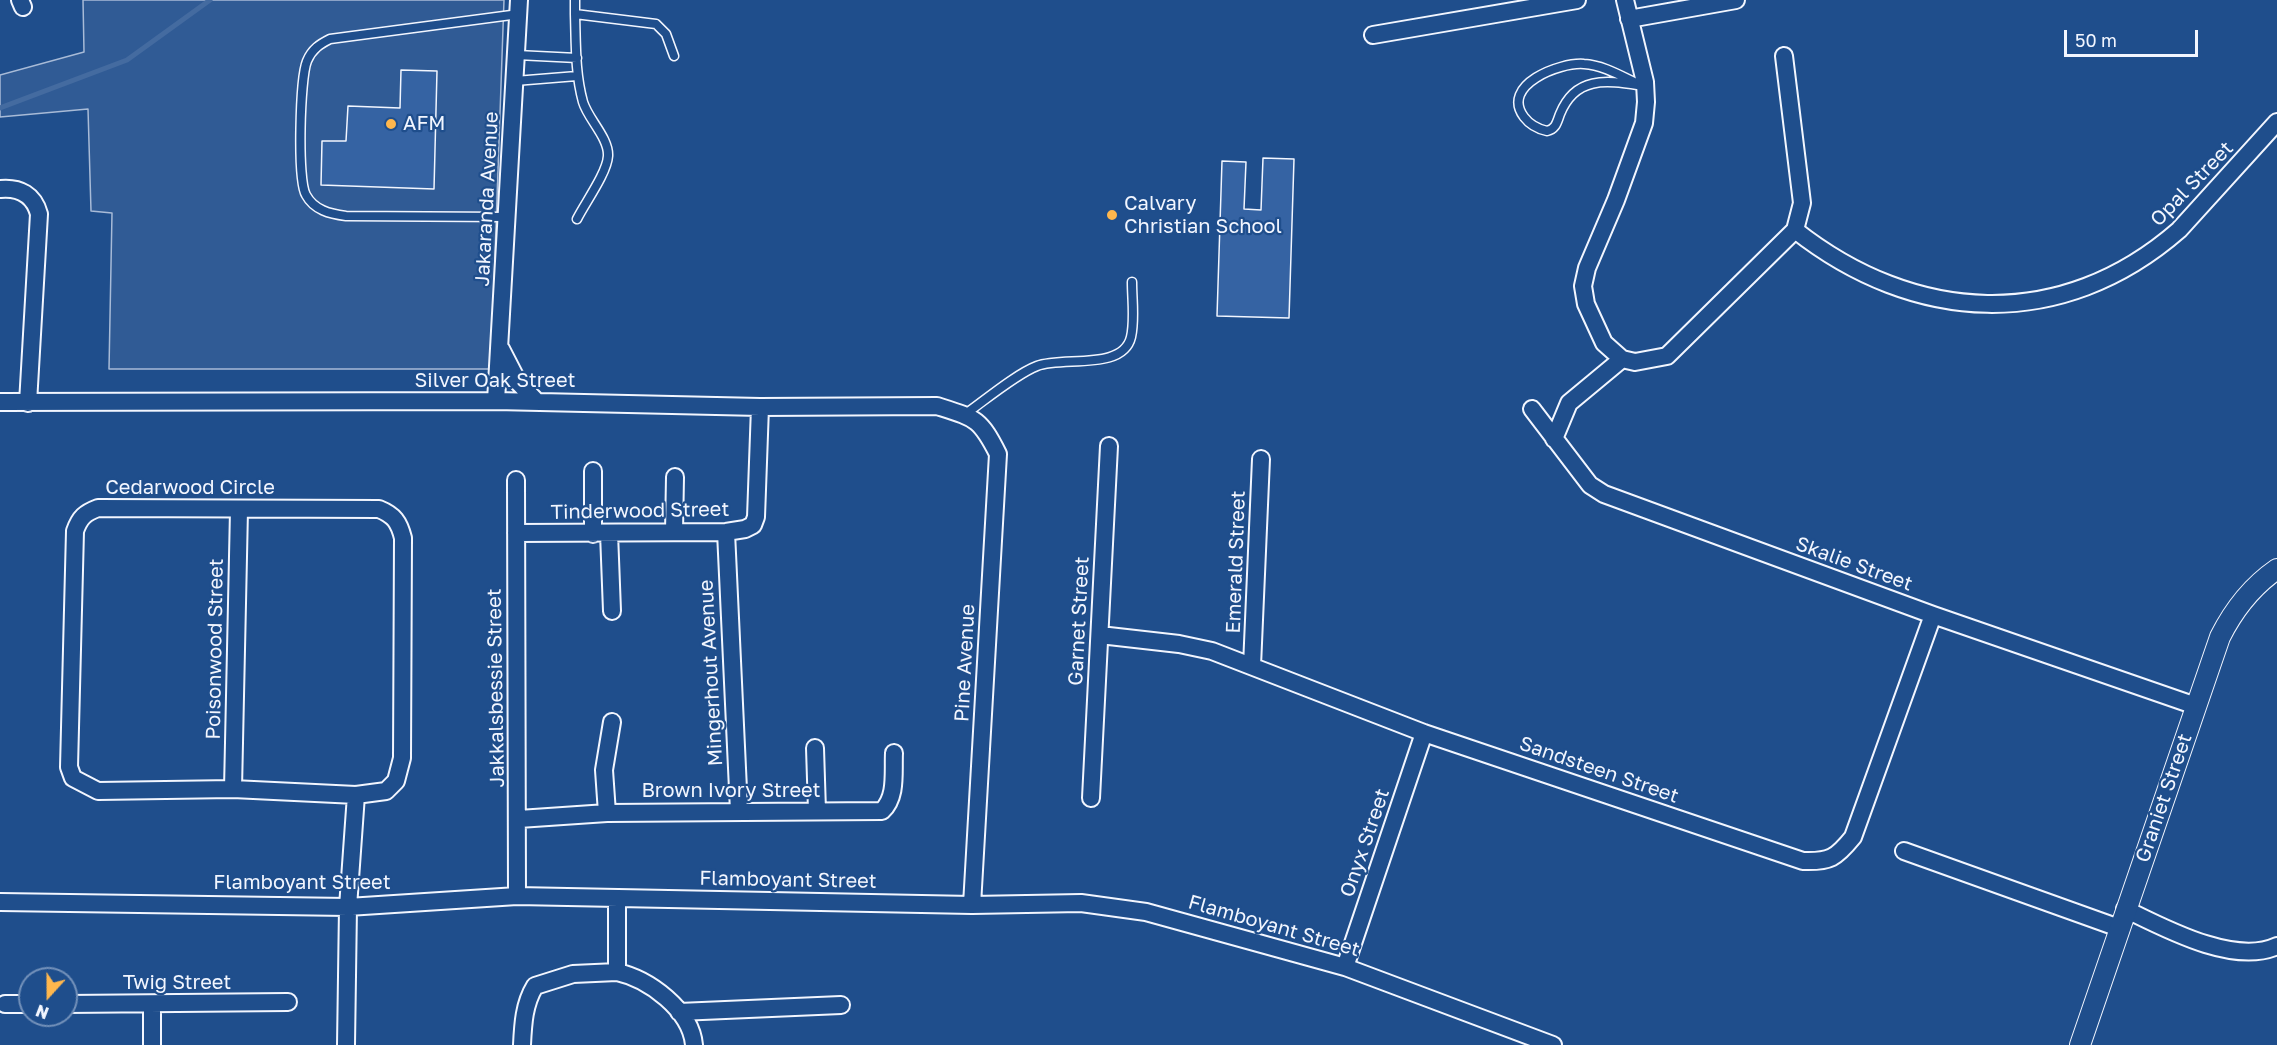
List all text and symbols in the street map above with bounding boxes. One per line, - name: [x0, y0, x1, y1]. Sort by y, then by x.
- scale bar: [2067, 18, 2200, 56]
- text: 50 m: [2075, 29, 2117, 51]
- street label: Jakaranda Avenue: [470, 111, 504, 287]
- place label: AFM: [403, 112, 445, 136]
- marker: AFM: [384, 117, 398, 131]
- street label: Opal Street: [2146, 136, 2238, 232]
- place label: Calvary Christian School: [1124, 192, 1282, 239]
- marker: Calvary Christian School: [1105, 208, 1119, 222]
- street label: Silver Oak Street: [415, 369, 575, 393]
- street label: Cedarwood Circle: [105, 476, 275, 500]
- street label: Emerald Street: [1222, 490, 1250, 634]
- street label: Tinderwood Street: [550, 497, 730, 525]
- street label: Skalie Street: [1792, 532, 1916, 596]
- street label: Garnet Street: [1064, 556, 1094, 686]
- street label: Poisonwood Street: [201, 558, 229, 740]
- street label: Mingerhout Avenue: [694, 579, 728, 767]
- street label: Jakkalsbessie Street: [482, 588, 510, 788]
- street label: Pine Avenue: [950, 603, 980, 723]
- street label: Sandsteen Street: [1516, 731, 1682, 809]
- street label: Graniet Street: [2131, 731, 2197, 865]
- street label: Brown Ivory Street: [641, 779, 821, 803]
- street label: Onyx Street: [1335, 786, 1395, 900]
- street label: Flamboyant Street: [699, 866, 877, 894]
- street label: Flamboyant Street: [213, 871, 391, 895]
- street label: Flamboyant Street: [1185, 890, 1363, 962]
- north arrow: [18, 967, 78, 1027]
- street label: Twig Street: [123, 971, 231, 995]
- text: N: [33, 1000, 52, 1023]

